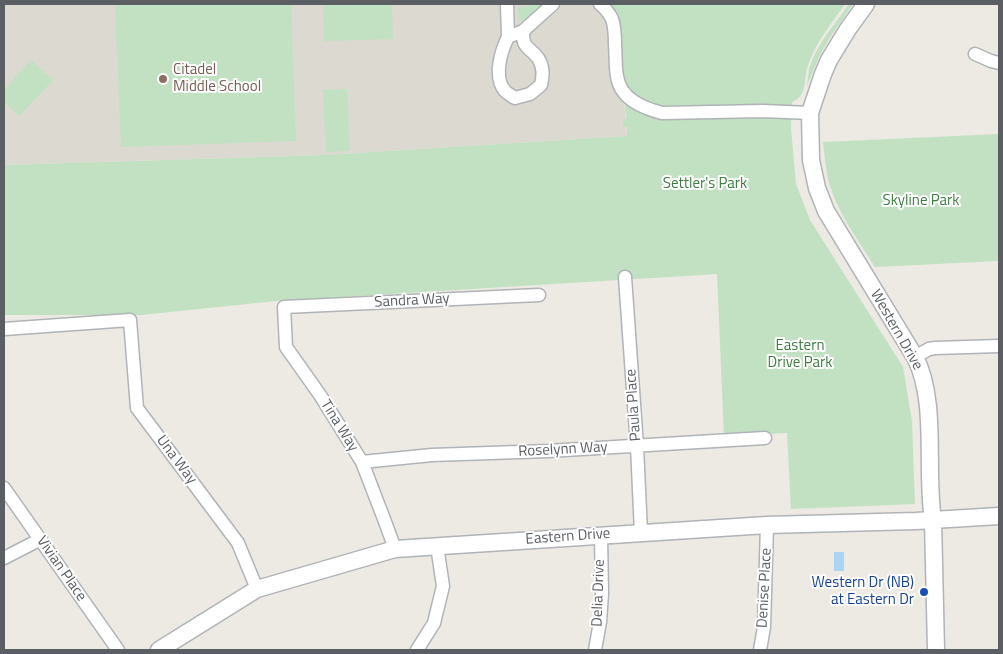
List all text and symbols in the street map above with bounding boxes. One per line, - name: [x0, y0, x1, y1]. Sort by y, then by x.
- place label: Citadel Middle School: [173, 61, 261, 96]
- marker: Citadel Middle School: [157, 73, 169, 85]
- park label: Settler's Park: [663, 175, 747, 193]
- park label: Skyline Park: [883, 192, 959, 210]
- street label: Western Drive: [866, 287, 926, 373]
- street label: Sandra Way: [374, 290, 450, 312]
- park label: Eastern Drive Park: [768, 337, 832, 372]
- street label: Paula Place: [622, 368, 646, 442]
- street label: Tina Way: [316, 397, 362, 455]
- street label: Una Way: [152, 432, 200, 488]
- street label: Roselynn Way: [518, 439, 608, 461]
- street label: Eastern Drive: [525, 525, 611, 549]
- street label: Vivian Place: [32, 533, 90, 605]
- street label: Denise Place: [754, 547, 776, 629]
- street label: Delia Drive: [589, 559, 609, 627]
- place label: Western Dr (NB) at Eastern Dr: [812, 574, 914, 609]
- marker: Western Dr (NB) at Eastern Dr: [918, 586, 930, 598]

